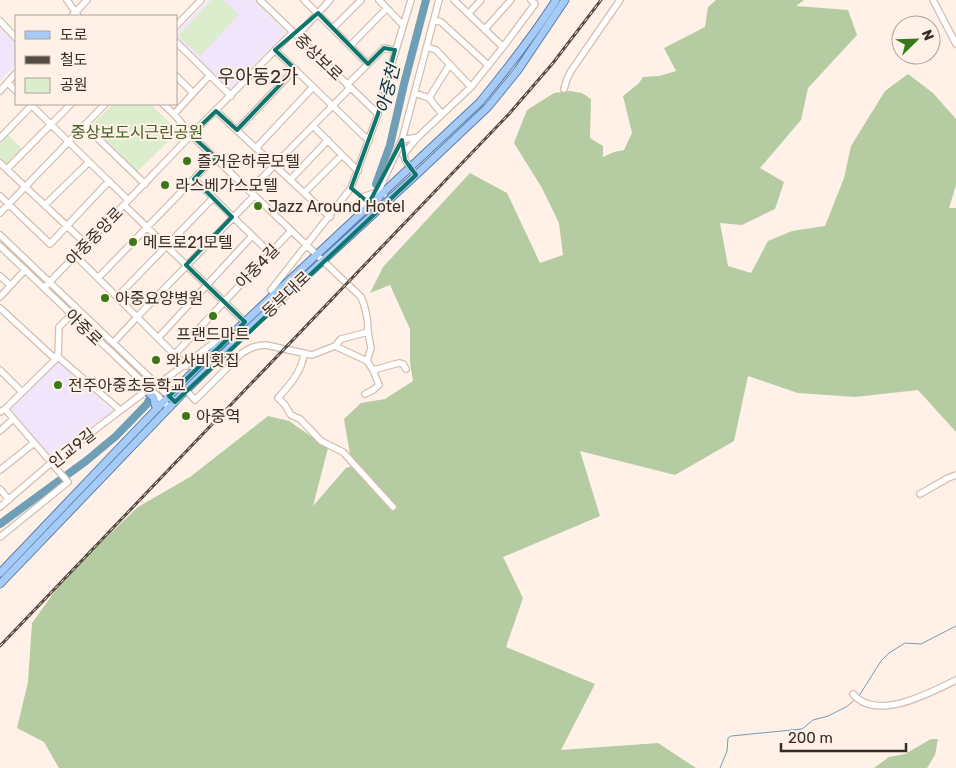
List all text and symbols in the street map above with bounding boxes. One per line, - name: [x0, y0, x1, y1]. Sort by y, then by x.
- legend: [15, 15, 178, 105]
- north arrow: [891, 15, 941, 65]
- text: 도로: [60, 26, 88, 44]
- text: N: [918, 27, 937, 43]
- street label: 중상보로: [291, 30, 347, 85]
- text: 철도: [60, 51, 88, 69]
- water label: 아중천: [371, 60, 405, 116]
- district label: 우아동2가: [217, 65, 299, 88]
- text: 공원: [60, 76, 88, 94]
- park label: 중상보도시근린공원: [71, 123, 203, 142]
- place label: 즐거운하루모텔: [197, 152, 300, 171]
- marker: 즐거운하루모텔: [181, 155, 193, 167]
- place label: 라스베가스모텔: [175, 176, 278, 195]
- marker: 라스베가스모텔: [159, 179, 171, 191]
- place label: Jazz Around Hotel: [268, 197, 405, 216]
- marker: Jazz Around Hotel: [252, 200, 264, 212]
- street label: 아중중앙로: [62, 203, 127, 269]
- place label: 메트로21모텔: [143, 233, 233, 252]
- marker: 메트로21모텔: [127, 236, 139, 248]
- street label: 아중4길: [232, 240, 283, 292]
- street label: 동부대로: [258, 267, 315, 321]
- place label: 아중요양병원: [115, 289, 203, 308]
- marker: 아중요양병원: [99, 292, 111, 304]
- street label: 아중로: [61, 305, 106, 350]
- marker: 프랜드마트: [207, 310, 219, 322]
- place label: 프랜드마트: [176, 325, 250, 344]
- place label: 와사비횟집: [166, 351, 240, 370]
- marker: 와사비횟집: [150, 354, 162, 366]
- place label: 전주아중초등학교: [68, 376, 186, 395]
- marker: 전주아중초등학교: [52, 379, 64, 391]
- place label: 아중역: [196, 407, 240, 426]
- marker: 아중역: [180, 410, 192, 422]
- street label: 인교9길: [45, 424, 99, 472]
- scale bar: [781, 720, 906, 752]
- text: 200 m: [788, 729, 833, 747]

